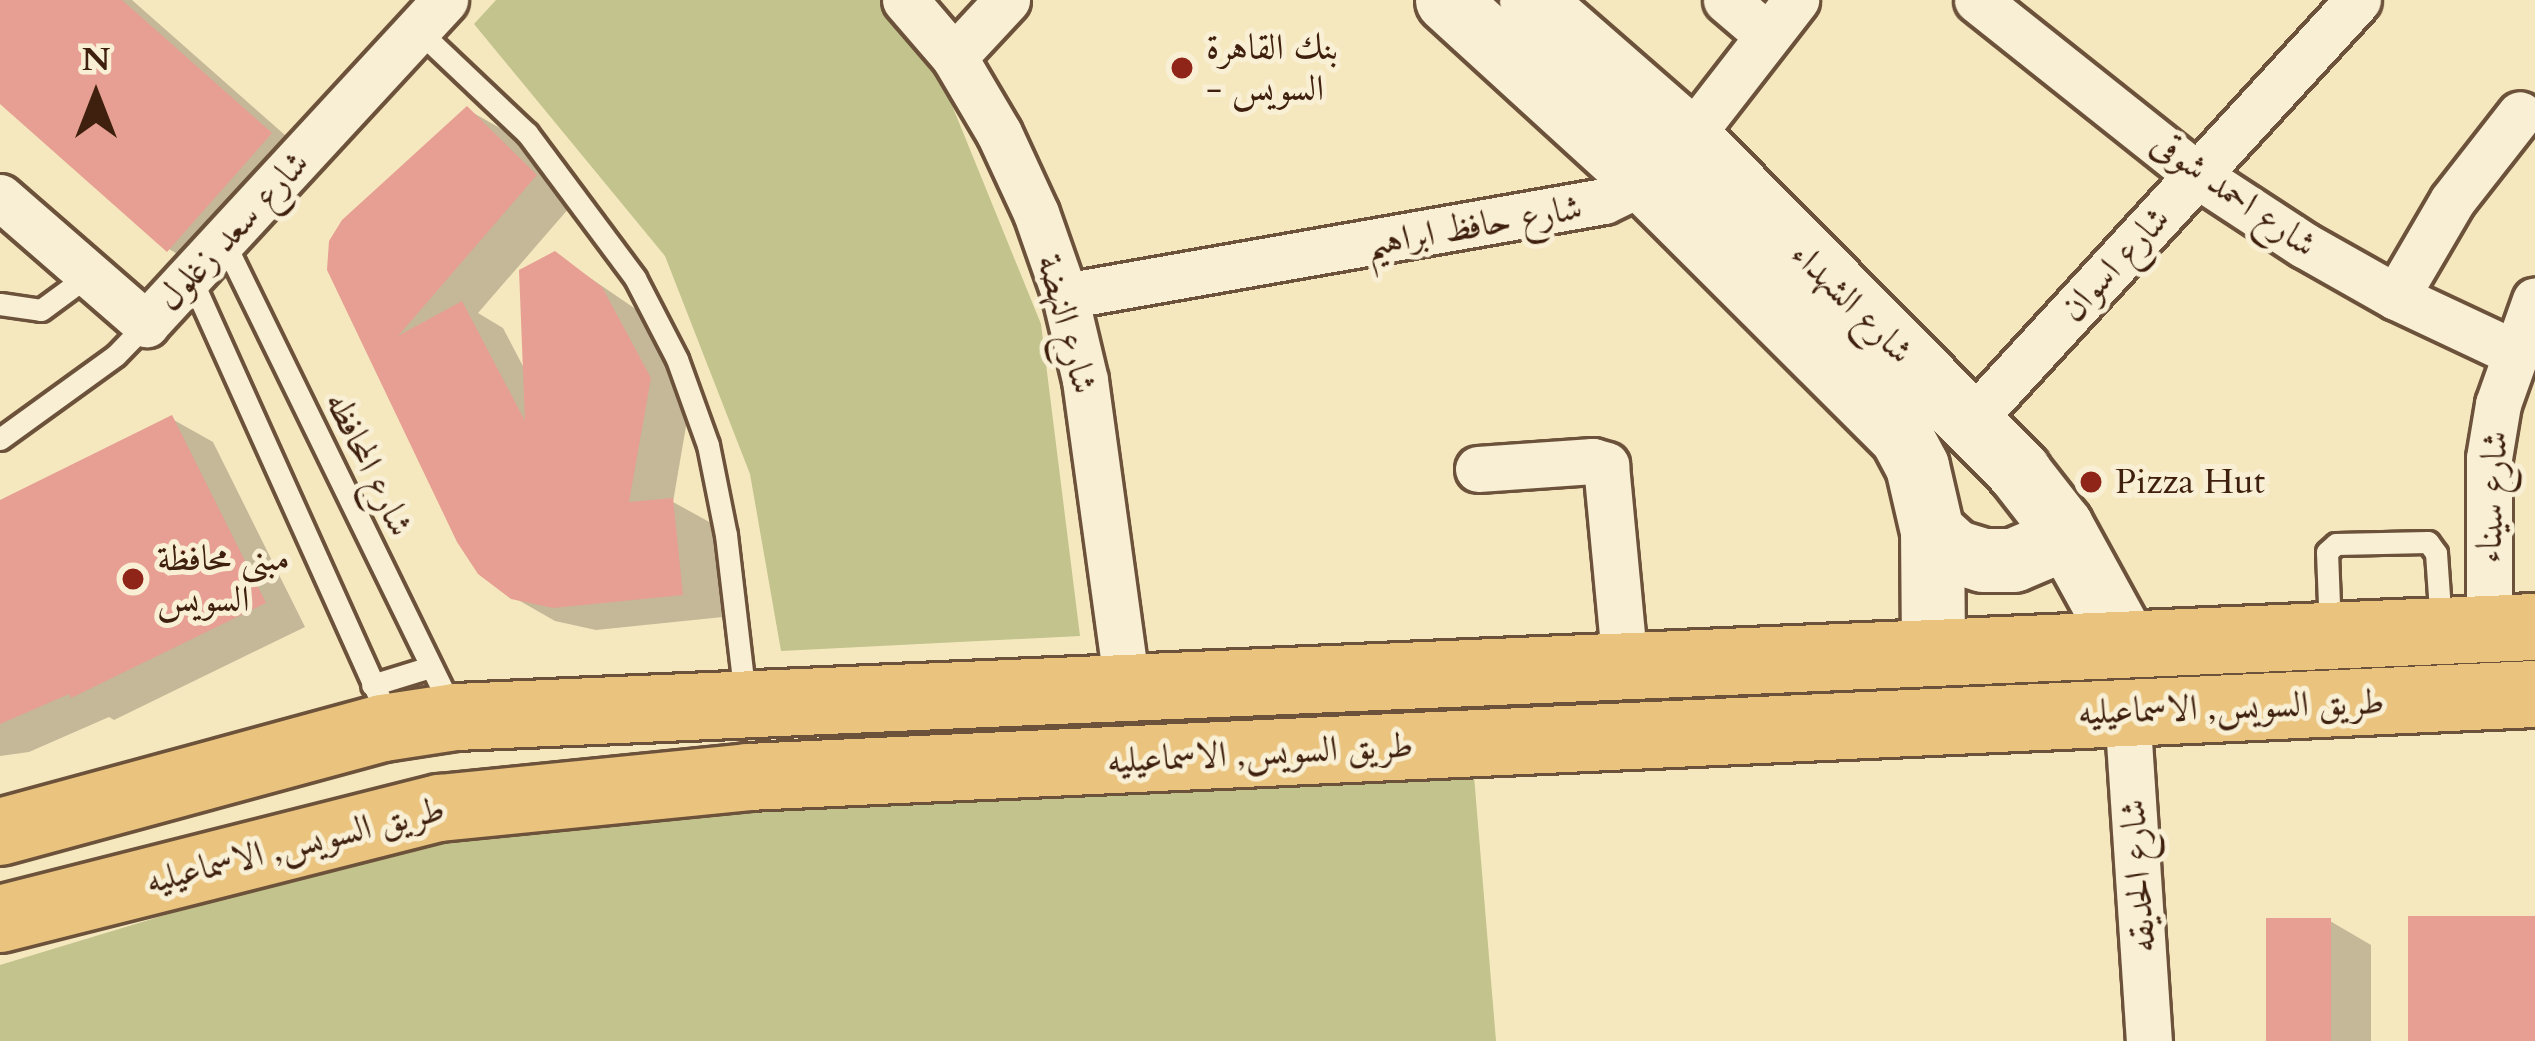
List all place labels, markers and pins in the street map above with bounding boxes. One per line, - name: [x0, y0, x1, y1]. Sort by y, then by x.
- place label: بنك القاهرة - السويس: [1206, 25, 1338, 110]
- marker: بنك القاهرة - السويس: [1169, 55, 1195, 81]
- place label: Pizza Hut: [2115, 460, 2265, 504]
- marker: Pizza Hut: [2078, 469, 2104, 495]
- place label: مبنى محافظة السويس: [157, 536, 290, 621]
- marker: مبنى محافظة السويس: [120, 566, 146, 592]

